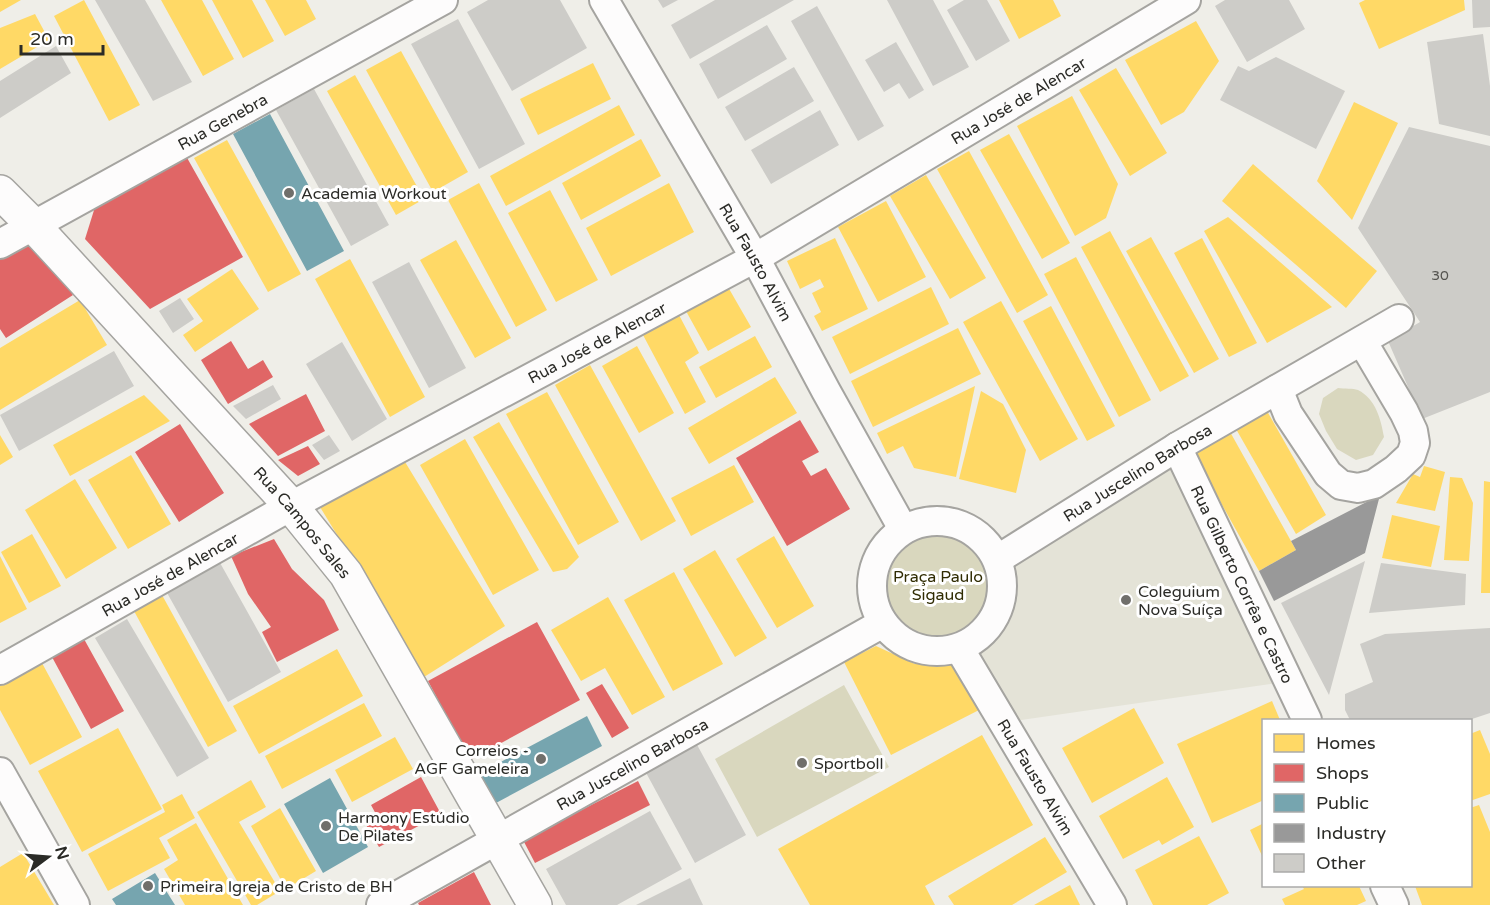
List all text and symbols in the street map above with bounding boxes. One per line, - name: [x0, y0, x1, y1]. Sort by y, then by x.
- scale bar: [21, 18, 104, 56]
- text: 20 m: [30, 28, 74, 50]
- street label: Rua José de Alencar: [948, 53, 1091, 149]
- street label: Rua Genebra: [175, 90, 271, 155]
- place label: Academia Workout: [301, 184, 447, 204]
- marker: Academia Workout: [282, 186, 296, 200]
- street label: Rua Fausto Alvim: [714, 200, 796, 325]
- house number: 30: [1431, 267, 1449, 284]
- street label: Rua José de Alencar: [525, 298, 671, 388]
- street label: Rua Juscelino Barbosa: [1060, 420, 1216, 527]
- street label: Rua Campos Sales: [249, 463, 355, 583]
- street label: Rua Gilberto Corrêa e Castro: [1186, 482, 1297, 687]
- street label: Rua José de Alencar: [98, 528, 243, 622]
- park label: Praça Paulo Sigaud: [893, 567, 983, 605]
- place label: Coleguium Nova Suíça: [1138, 582, 1223, 620]
- marker: Coleguium Nova Suíça: [1119, 593, 1133, 607]
- street label: Rua Juscelino Barbosa: [553, 714, 712, 815]
- street label: Rua Fausto Alvim: [992, 716, 1077, 839]
- legend: [1262, 719, 1472, 887]
- text: Homes: [1316, 732, 1376, 754]
- place label: Correios - AGF Gameleira: [414, 741, 529, 779]
- marker: Correios - AGF Gameleira: [534, 752, 548, 766]
- place label: Sportboll: [814, 754, 884, 774]
- marker: Sportboll: [795, 756, 809, 770]
- text: Shops: [1316, 762, 1369, 784]
- text: Public: [1316, 792, 1369, 814]
- place label: Harmony Estúdio De Pilates: [338, 808, 469, 846]
- marker: Harmony Estúdio De Pilates: [319, 819, 333, 833]
- text: Industry: [1316, 822, 1387, 844]
- north arrow: [18, 827, 78, 887]
- text: N: [50, 844, 73, 862]
- text: Other: [1316, 852, 1366, 874]
- place label: Primeira Igreja de Cristo de BH: [160, 877, 393, 897]
- marker: Primeira Igreja de Cristo de BH: [141, 879, 155, 893]

